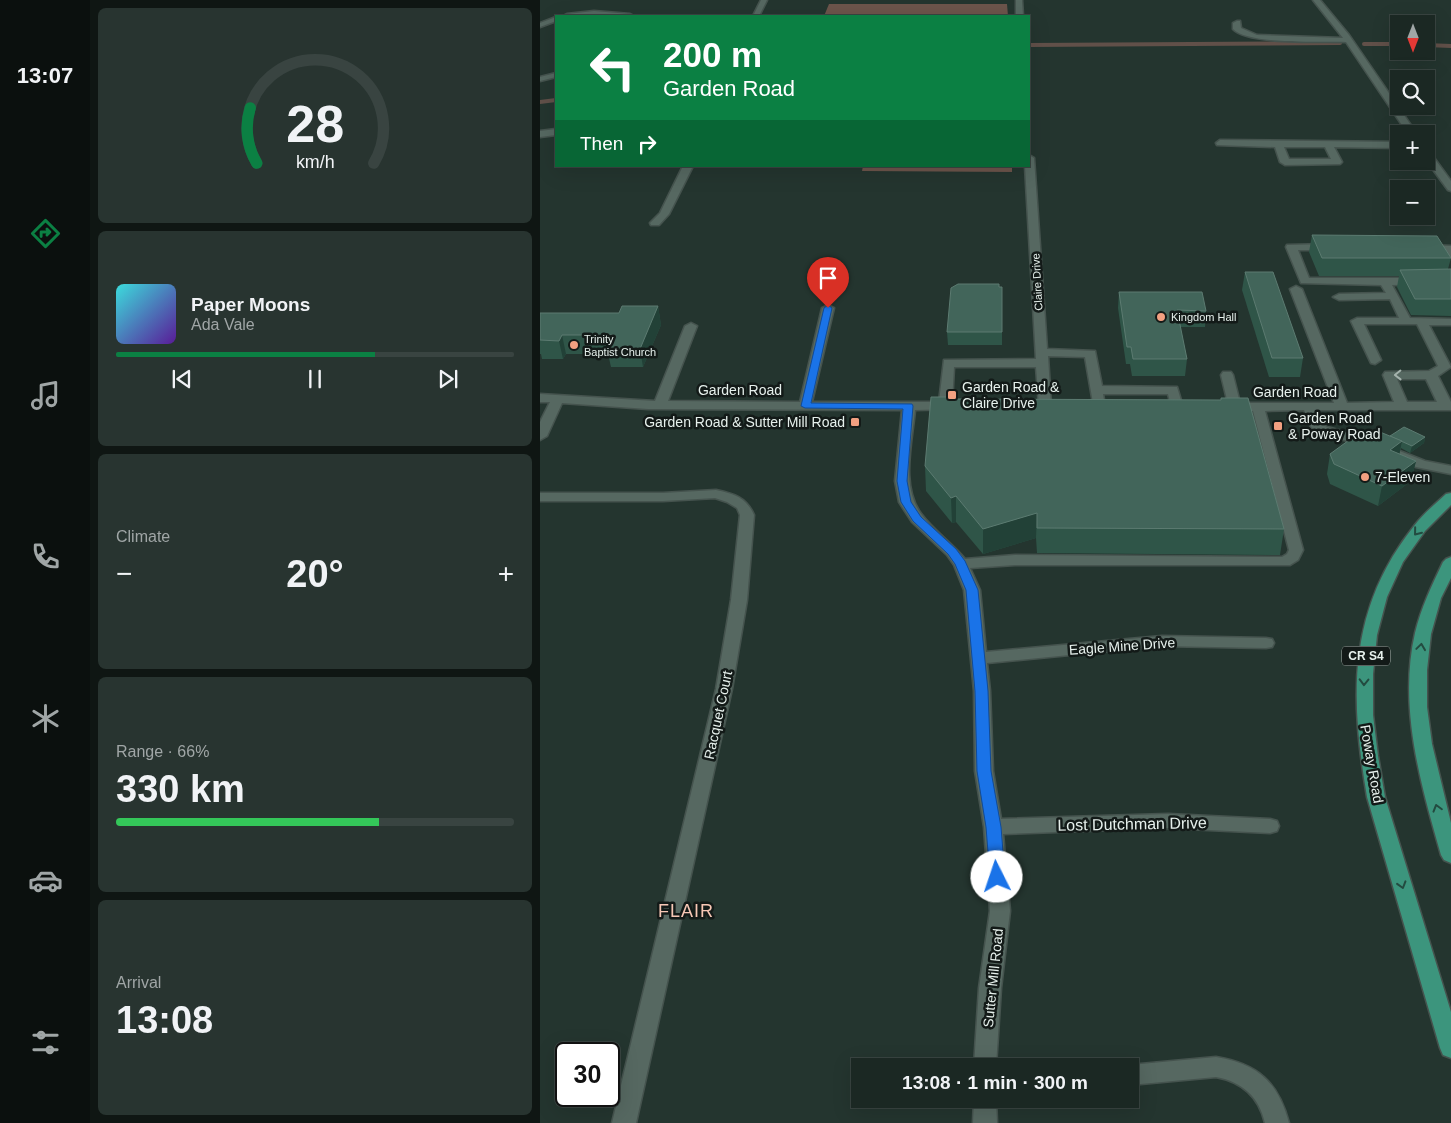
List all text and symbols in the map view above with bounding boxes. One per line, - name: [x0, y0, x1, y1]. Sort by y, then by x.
- north arrow: [1390, 15, 1435, 60]
- map controls: [1390, 15, 1435, 225]
- icon: left: [580, 35, 645, 100]
- text: 200 m: [663, 35, 762, 74]
- text: 13:07: [17, 63, 73, 88]
- button: search: [1390, 70, 1435, 115]
- text: Garden Road: [663, 76, 795, 101]
- text: 28: [286, 95, 344, 153]
- button: +: [1390, 125, 1435, 170]
- icon: right: [633, 130, 661, 158]
- text: Then: [580, 133, 623, 154]
- text: km/h: [296, 152, 334, 172]
- button: −: [1390, 180, 1435, 225]
- icon: directions: [28, 216, 63, 251]
- street label: Claire Drive: [1030, 253, 1044, 311]
- pin: [807, 257, 849, 308]
- icon: arrive: [814, 264, 842, 292]
- text: Paper Moons: [191, 294, 310, 315]
- marker: Kingdom Hall: [1155, 311, 1167, 323]
- place label: Kingdom Hall: [1171, 311, 1236, 323]
- text: Ada Vale: [191, 316, 255, 333]
- place label: Trinity Baptist Church: [584, 333, 656, 358]
- marker: Trinity Baptist Church: [568, 339, 580, 351]
- icon: previous: [168, 365, 196, 393]
- icon: pause: [301, 365, 329, 393]
- icon: next: [434, 365, 462, 393]
- one-way arrow: [1394, 370, 1402, 380]
- icon: music: [28, 378, 63, 413]
- place label: Garden Road & Claire Drive: [962, 379, 1060, 411]
- street label: Garden Road: [698, 382, 782, 398]
- street label: Garden Road: [1253, 384, 1337, 400]
- marker: Garden Road & Claire Drive: [946, 389, 958, 401]
- place label: Garden Road & Poway Road: [1288, 410, 1381, 442]
- place label: Garden Road & Sutter Mill Road: [644, 414, 845, 430]
- marker: Garden Road & Sutter Mill Road: [849, 416, 861, 428]
- marker: Garden Road & Poway Road: [1272, 420, 1284, 432]
- place label: 7-Eleven: [1375, 469, 1430, 485]
- marker: 7-Eleven: [1359, 471, 1371, 483]
- one-way arrow: [1415, 526, 1423, 535]
- text: Climate: [116, 528, 170, 545]
- icon: phone: [28, 539, 63, 574]
- text: 20°: [286, 553, 344, 595]
- text: −: [116, 558, 132, 589]
- text: +: [498, 558, 514, 589]
- street label: Eagle Mine Drive: [1068, 634, 1176, 658]
- one-way arrow: [1415, 643, 1426, 651]
- road number: CR S4: [1342, 646, 1390, 666]
- street label: Racquet Court: [701, 669, 735, 761]
- one-way arrow: [1358, 678, 1369, 686]
- icon: climate: [28, 701, 63, 736]
- street label: Poway Road: [1357, 724, 1387, 804]
- text: Range · 66%: [116, 743, 209, 760]
- text: 330 km: [116, 768, 245, 810]
- one-way arrow: [1433, 804, 1443, 812]
- street label: Lost Dutchman Drive: [1057, 814, 1207, 834]
- position arrow: [970, 850, 1022, 902]
- icon: car: [28, 863, 63, 898]
- one-way arrow: [1396, 880, 1406, 888]
- district label: FLAIR: [658, 901, 714, 921]
- street label: Sutter Mill Road: [980, 928, 1006, 1028]
- text: Arrival: [116, 974, 161, 991]
- text: 13:08: [116, 999, 213, 1041]
- icon: filters: [28, 1025, 63, 1060]
- speed limit sign: 30: [555, 1042, 620, 1107]
- text: 13:08 · 1 min · 300 m: [902, 1072, 1088, 1093]

